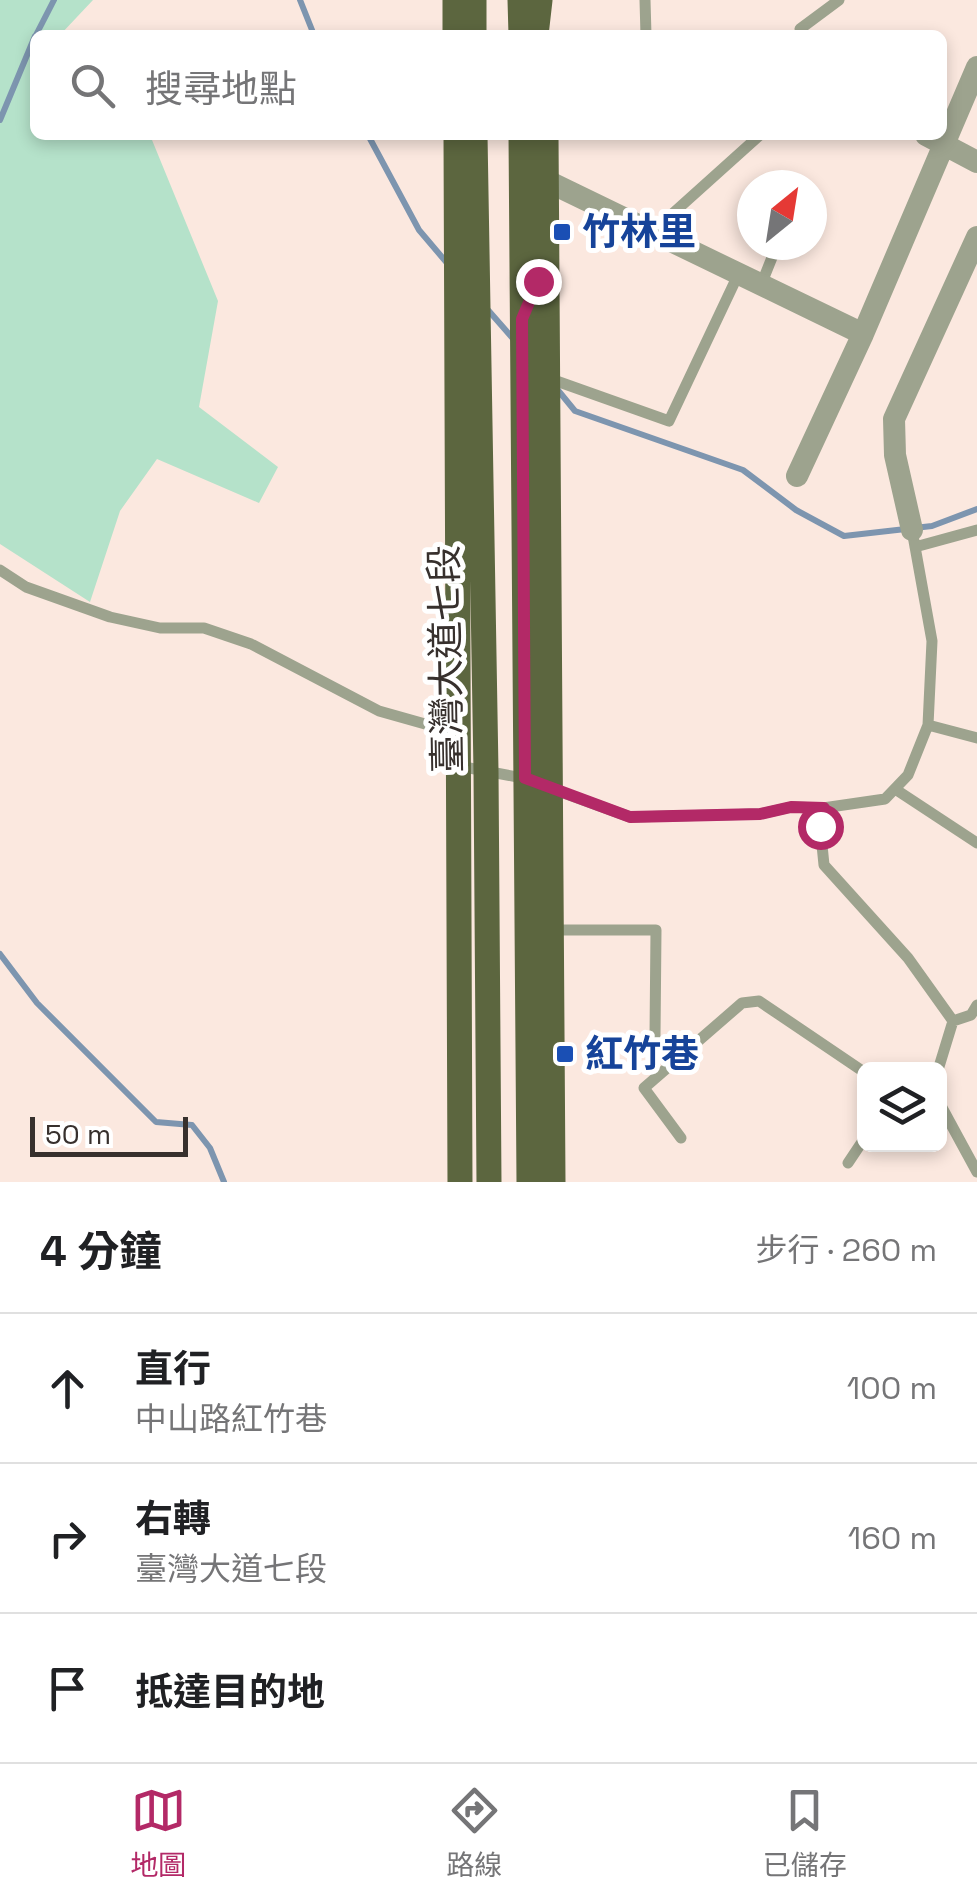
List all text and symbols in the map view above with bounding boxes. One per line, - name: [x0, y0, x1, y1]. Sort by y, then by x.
- search box: [30, 30, 947, 140]
- icon: search: [65, 58, 120, 113]
- text: 搜尋地點: [145, 65, 297, 113]
- north arrow: [737, 170, 827, 260]
- place label: 竹林里: [582, 208, 696, 256]
- marker: 竹林里: [551, 221, 573, 243]
- route end: [516, 259, 562, 305]
- street label: 臺灣大道七段: [420, 545, 472, 773]
- route start: [798, 804, 844, 850]
- place label: 紅竹巷: [585, 1030, 699, 1078]
- marker: 紅竹巷: [554, 1043, 576, 1065]
- map controls: [857, 1062, 947, 1152]
- button: layers: [857, 1062, 947, 1152]
- scale bar: [30, 1112, 188, 1156]
- text: 50 m: [45, 1116, 111, 1152]
- text: 4 分鐘: [40, 1225, 161, 1278]
- text: 步行 · 260 m: [755, 1230, 937, 1270]
- text: 直行: [135, 1345, 211, 1393]
- icon: ahead: [40, 1361, 95, 1416]
- text: 100 m: [847, 1368, 937, 1408]
- text: 中山路紅竹巷: [135, 1399, 327, 1439]
- text: 右轉: [135, 1495, 211, 1543]
- icon: right: [40, 1511, 95, 1566]
- text: 160 m: [848, 1518, 937, 1558]
- text: 臺灣大道七段: [135, 1549, 327, 1589]
- icon: arrive: [40, 1661, 95, 1716]
- text: 抵達目的地: [135, 1668, 325, 1716]
- tab: 地圖: [130, 1783, 186, 1883]
- tab: 路線: [446, 1783, 503, 1883]
- tab: 已儲存: [763, 1783, 847, 1883]

